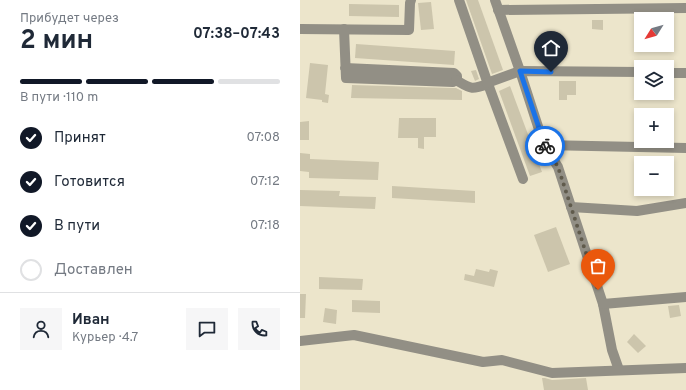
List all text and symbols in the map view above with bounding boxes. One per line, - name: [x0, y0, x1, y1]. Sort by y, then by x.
- text: Прибудет через: [20, 11, 119, 27]
- north arrow: [634, 12, 674, 52]
- map controls: [634, 12, 674, 196]
- text: 2 мин: [20, 25, 93, 58]
- text: 07:38–07:43: [193, 25, 280, 44]
- pin: [534, 31, 568, 72]
- icon: home: [540, 37, 562, 59]
- button: layers: [634, 60, 674, 100]
- text: В пути · 110 m: [20, 90, 98, 106]
- button: +: [634, 108, 674, 148]
- courier: [525, 126, 565, 166]
- icon: check: [20, 127, 42, 149]
- text: Принят: [54, 129, 106, 148]
- text: 07:08: [247, 130, 280, 146]
- icon: bike: [534, 135, 556, 157]
- button: −: [634, 156, 674, 196]
- icon: check: [20, 171, 42, 193]
- text: Готовится: [54, 173, 125, 192]
- text: 07:12: [250, 174, 280, 190]
- icon: check: [20, 215, 42, 237]
- text: В пути: [54, 217, 100, 236]
- text: 07:18: [250, 218, 280, 234]
- pin: [581, 249, 615, 290]
- icon: bag: [587, 255, 609, 277]
- text: Доставлен: [54, 261, 133, 280]
- button: person: [20, 308, 62, 350]
- button: chat: [186, 308, 228, 350]
- button: phone: [238, 308, 280, 350]
- text: Иван: [72, 311, 110, 330]
- text: Курьер · 4.7: [72, 330, 138, 346]

